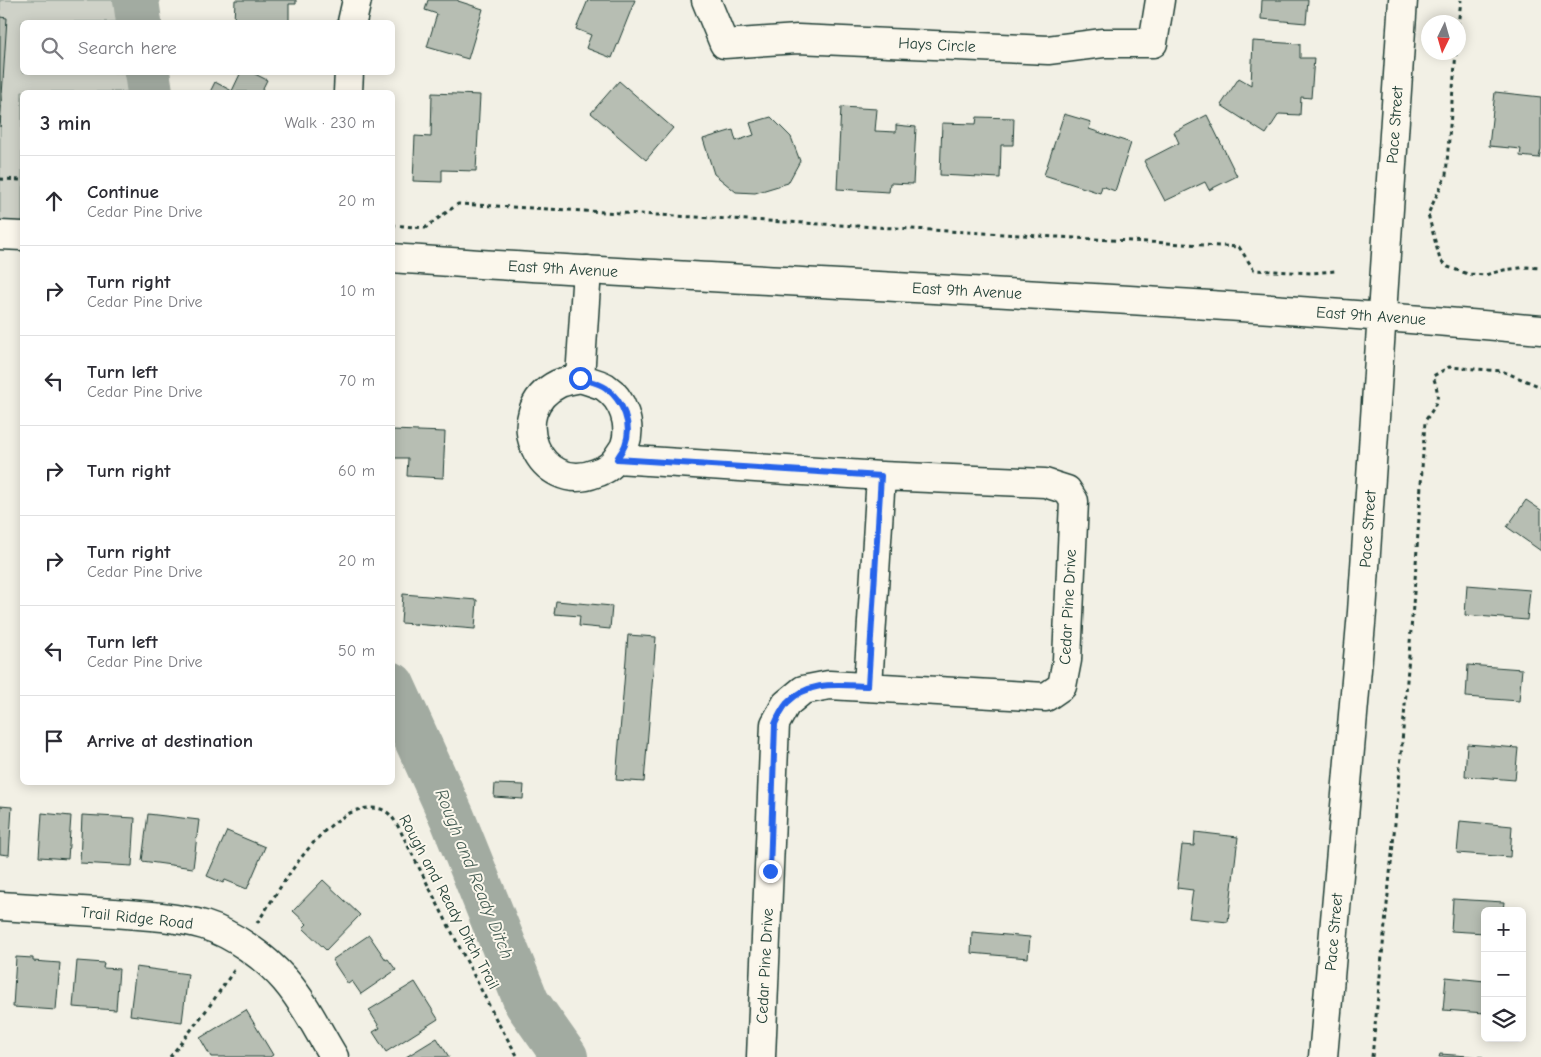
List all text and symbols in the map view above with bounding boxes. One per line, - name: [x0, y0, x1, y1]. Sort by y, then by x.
- north arrow: [1421, 15, 1466, 60]
- search box: [20, 20, 395, 75]
- icon: search: [38, 34, 66, 62]
- street label: Hays Circle: [898, 34, 976, 56]
- text: Search here: [78, 37, 177, 59]
- street label: Pace Street: [1383, 85, 1407, 164]
- text: 3 min: [40, 111, 91, 135]
- text: Walk · 230 m: [284, 114, 375, 132]
- text: Continue: [87, 181, 159, 203]
- icon: ahead: [40, 187, 68, 215]
- text: 20 m: [338, 192, 375, 210]
- text: Cedar Pine Drive: [87, 203, 203, 221]
- street label: East 9th Avenue: [508, 257, 618, 281]
- text: Turn right: [87, 271, 171, 293]
- icon: right: [40, 277, 68, 305]
- street label: East 9th Avenue: [912, 279, 1022, 303]
- text: 10 m: [340, 282, 375, 300]
- text: Cedar Pine Drive: [87, 293, 203, 311]
- street label: East 9th Avenue: [1315, 303, 1427, 329]
- text: Turn left: [87, 361, 158, 383]
- icon: left: [40, 367, 68, 395]
- route start: [569, 367, 592, 390]
- text: 70 m: [339, 372, 375, 390]
- text: Cedar Pine Drive: [87, 383, 203, 401]
- icon: right: [40, 457, 68, 485]
- text: Turn right: [87, 460, 171, 482]
- text: 60 m: [338, 462, 375, 480]
- street label: Pace Street: [1356, 489, 1380, 568]
- text: Turn right: [87, 541, 171, 563]
- icon: right: [40, 547, 68, 575]
- street label: Cedar Pine Drive: [1056, 549, 1080, 665]
- text: 20 m: [338, 552, 375, 570]
- text: Cedar Pine Drive: [87, 563, 203, 581]
- text: Turn left: [87, 631, 158, 653]
- icon: left: [40, 637, 68, 665]
- text: 50 m: [338, 642, 375, 660]
- text: Cedar Pine Drive: [87, 653, 203, 671]
- icon: arrive: [40, 727, 68, 755]
- text: Arrive at destination: [87, 730, 253, 752]
- water label: Rough and Ready Ditch: [430, 786, 518, 962]
- street label: Rough and Ready Ditch Trail: [395, 812, 503, 992]
- route end: [759, 860, 782, 883]
- street label: Pace Street: [1322, 892, 1346, 971]
- street label: Trail Ridge Road: [80, 903, 194, 933]
- map controls: [1481, 907, 1526, 1042]
- button: +: [1481, 907, 1526, 952]
- street label: Cedar Pine Drive: [753, 908, 777, 1024]
- button: −: [1481, 952, 1526, 997]
- button: layers: [1481, 997, 1526, 1042]

